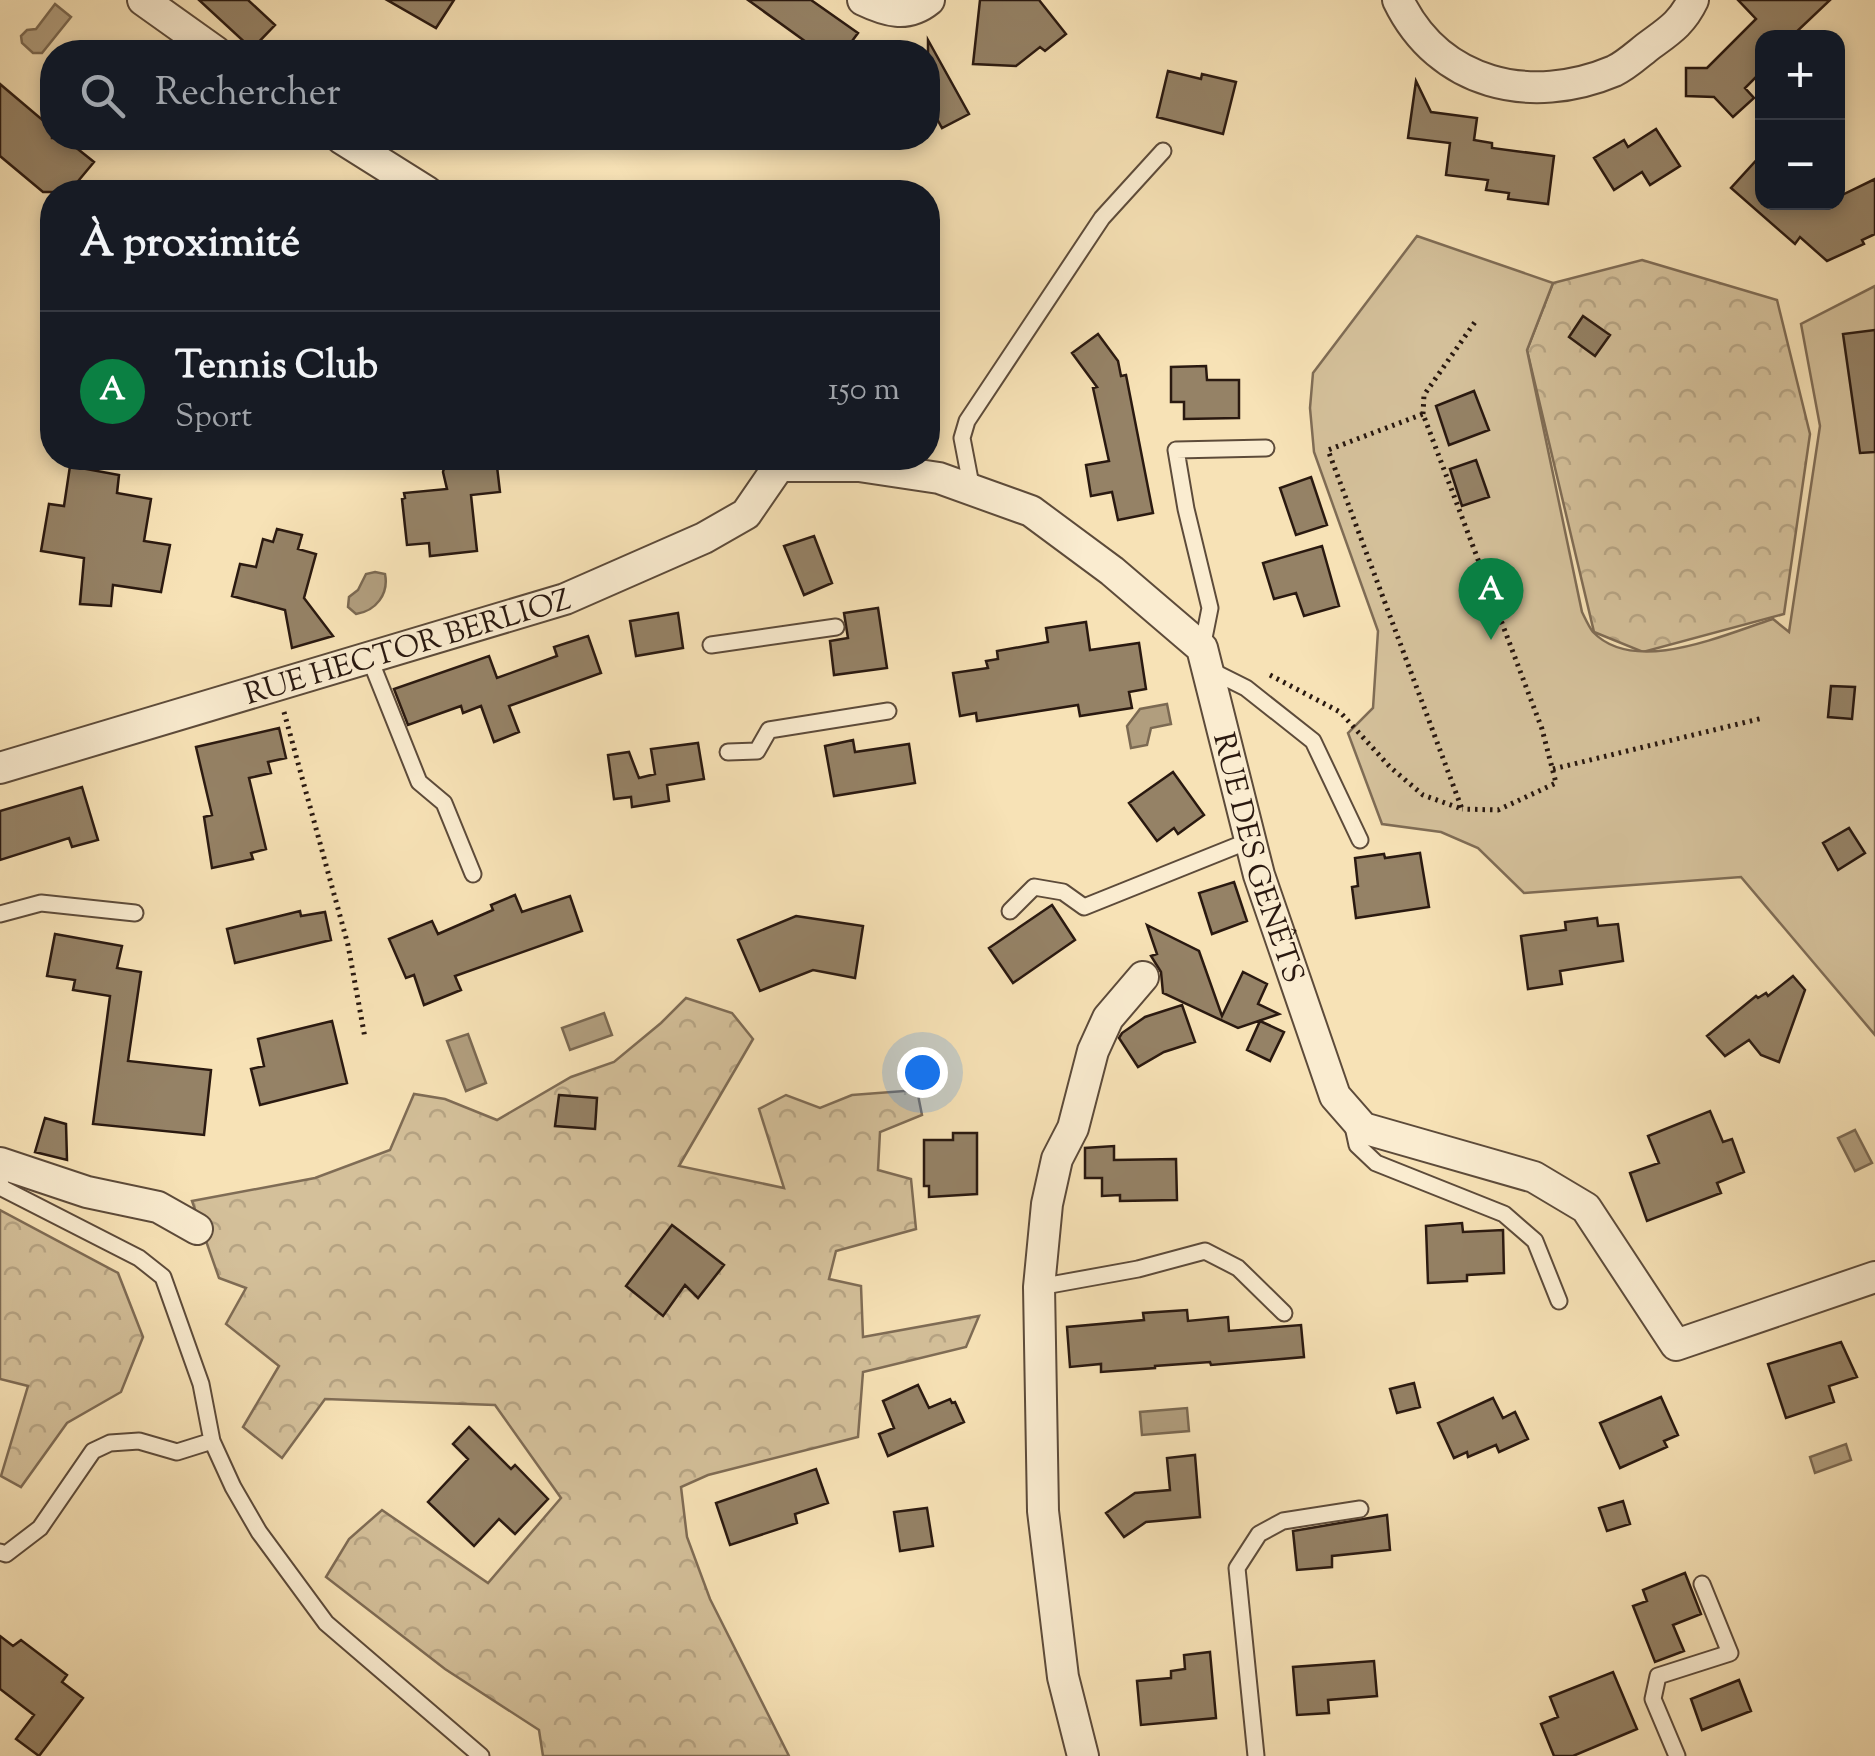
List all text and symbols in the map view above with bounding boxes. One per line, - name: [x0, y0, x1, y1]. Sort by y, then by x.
- map controls: [1755, 30, 1845, 210]
- button: +: [1755, 30, 1845, 120]
- search box: [40, 40, 940, 150]
- icon: search: [75, 68, 130, 123]
- text: Rechercher: [155, 68, 341, 122]
- button: −: [1755, 120, 1845, 210]
- text: À proximité: [80, 215, 300, 275]
- text: Tennis Club: [175, 341, 378, 395]
- text: A: [100, 368, 125, 414]
- text: 150 m: [828, 368, 900, 414]
- text: Sport: [175, 395, 252, 441]
- pin: A: [1458, 558, 1524, 640]
- street label: RUE HECTOR BERLIOZ: [240, 579, 576, 718]
- street label: RUE DES GENÊTS: [1200, 729, 1314, 989]
- your location: [897, 1047, 948, 1098]

